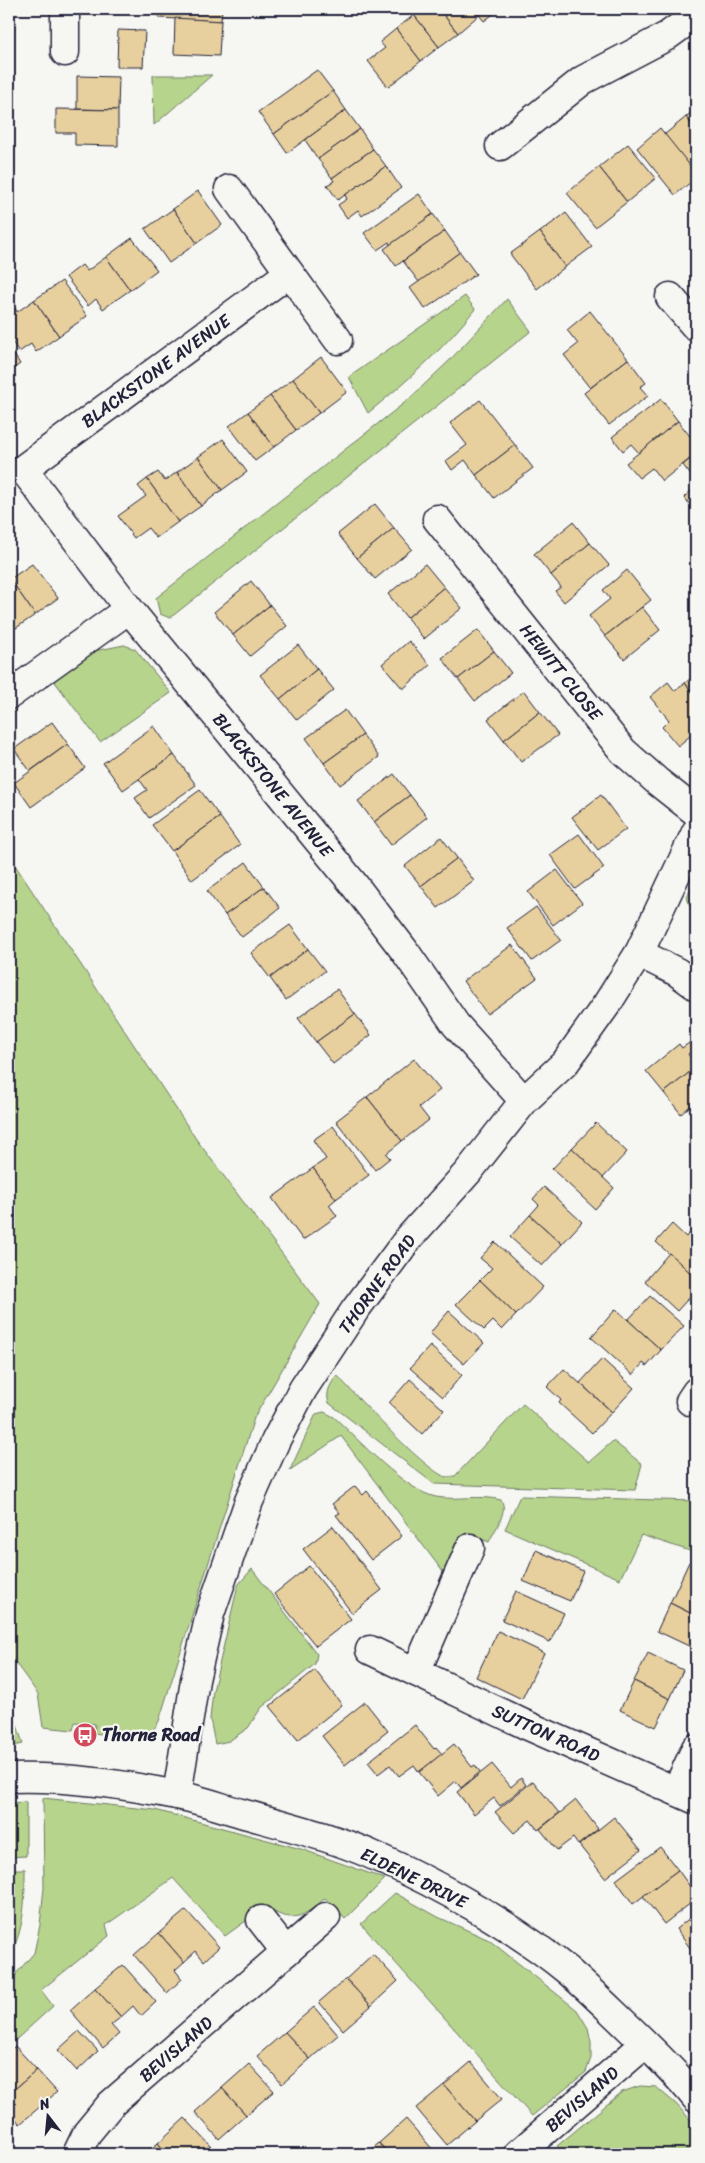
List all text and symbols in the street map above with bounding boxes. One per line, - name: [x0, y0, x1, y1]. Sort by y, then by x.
- street label: BLACKSTONE AVENUE: [74, 305, 239, 436]
- street label: HEWITT CLOSE: [511, 616, 611, 729]
- street label: BLACKSTONE AVENUE: [204, 705, 342, 865]
- street label: THORNE ROAD: [330, 1227, 425, 1341]
- street label: SUTTON ROAD: [487, 1695, 606, 1771]
- place label: Thorne Road: [102, 1719, 202, 1751]
- bus stop icon: Thorne Road: [72, 1722, 98, 1748]
- street label: ELDENE DRIVE: [355, 1838, 474, 1918]
- street label: BEVISLAND: [132, 2007, 221, 2091]
- street label: BEVISLAND: [538, 2057, 627, 2141]
- north arrow: [22, 2090, 72, 2140]
- text: N: [35, 2091, 53, 2118]

